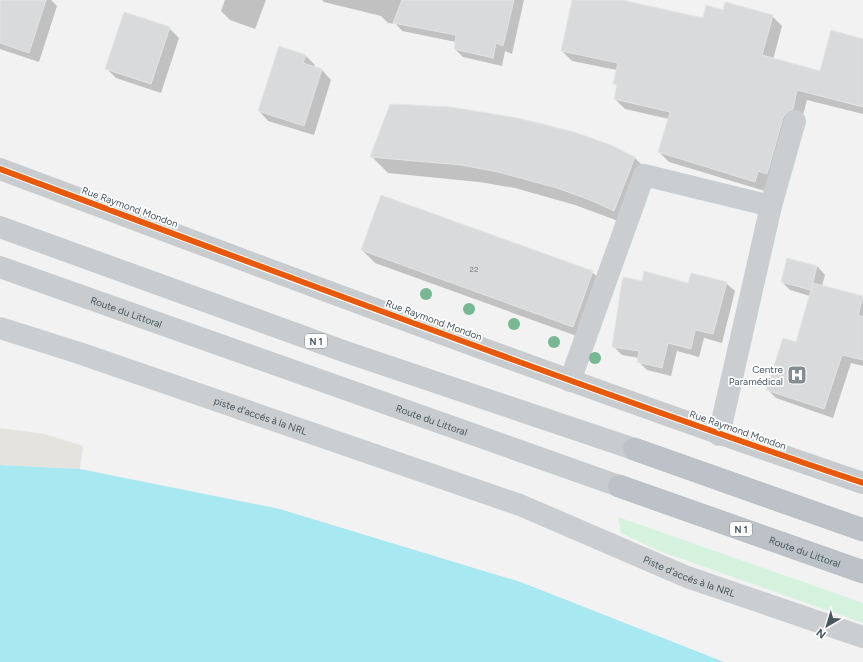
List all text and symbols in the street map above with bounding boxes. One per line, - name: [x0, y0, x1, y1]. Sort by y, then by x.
- street label: Rue Raymond Mondon: [80, 184, 180, 231]
- house number: 22: [470, 264, 478, 274]
- street label: Route du Littoral: [89, 293, 164, 330]
- street label: Rue Raymond Mondon: [384, 297, 484, 344]
- road number: N 1: [305, 334, 327, 348]
- place label: Centre Paramédical: [729, 363, 784, 388]
- hospital icon: Centre Paramédical: [786, 364, 808, 386]
- street label: piste d'accés à la NRL: [212, 394, 310, 438]
- street label: Route du Littoral: [394, 401, 469, 438]
- street label: Rue Raymond Mondon: [688, 407, 789, 453]
- road number: N 1: [730, 522, 752, 536]
- street label: Route du Littoral: [767, 533, 842, 570]
- street label: Piste d'accés à la NRL: [641, 552, 738, 600]
- north arrow: [807, 606, 847, 646]
- text: N: [814, 626, 829, 641]

